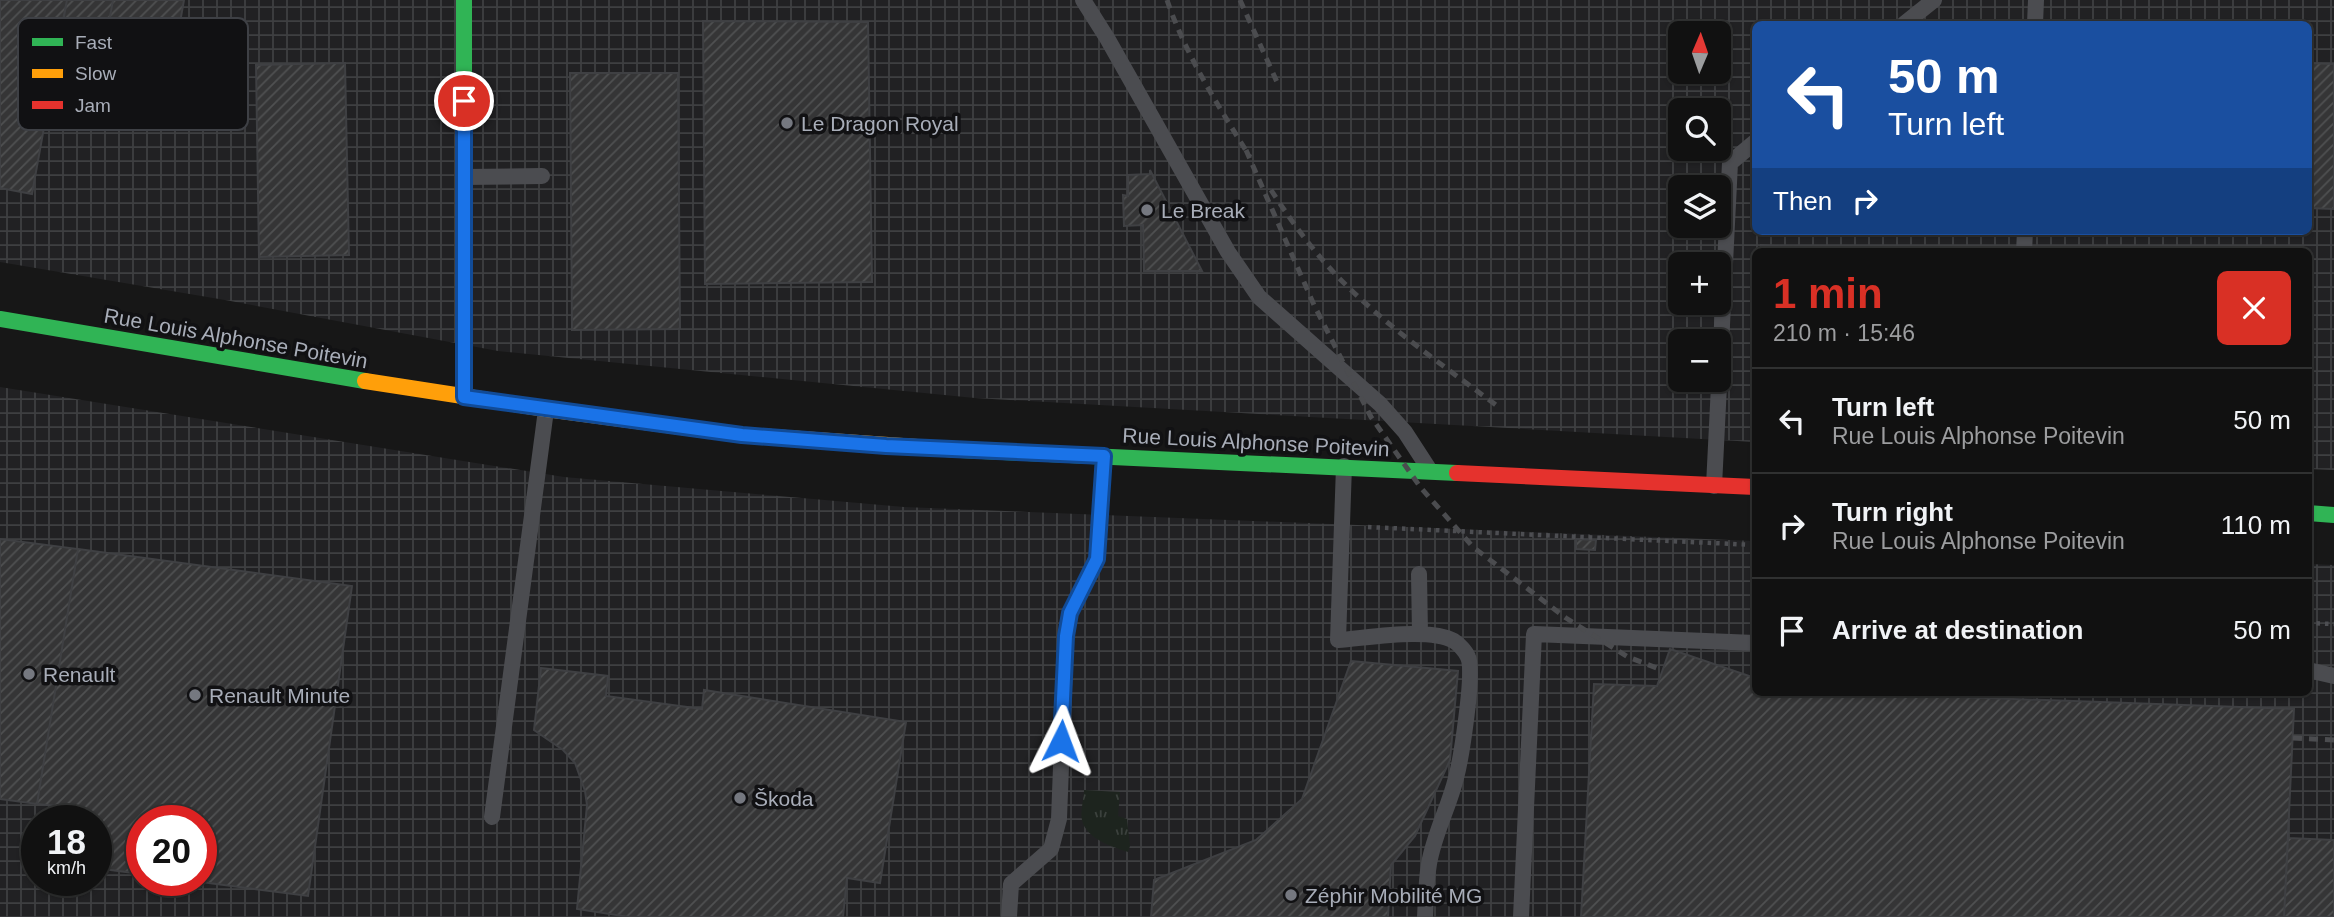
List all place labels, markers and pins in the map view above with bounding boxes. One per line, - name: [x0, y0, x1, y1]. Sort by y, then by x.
- pin: [434, 71, 494, 131]
- place label: Le Dragon Royal: [801, 112, 959, 135]
- marker: Le Dragon Royal: [779, 115, 795, 131]
- place label: Le Break: [1161, 199, 1246, 222]
- marker: Le Break: [1139, 202, 1155, 218]
- place label: Renault: [43, 663, 116, 686]
- marker: Renault: [21, 666, 37, 682]
- place label: Renault Minute: [209, 684, 350, 707]
- marker: Renault Minute: [187, 687, 203, 703]
- place label: Škoda: [754, 787, 814, 810]
- marker: Škoda: [732, 790, 748, 806]
- place label: Zéphir Mobilité MG: [1305, 884, 1482, 907]
- marker: Zéphir Mobilité MG: [1283, 887, 1299, 903]

